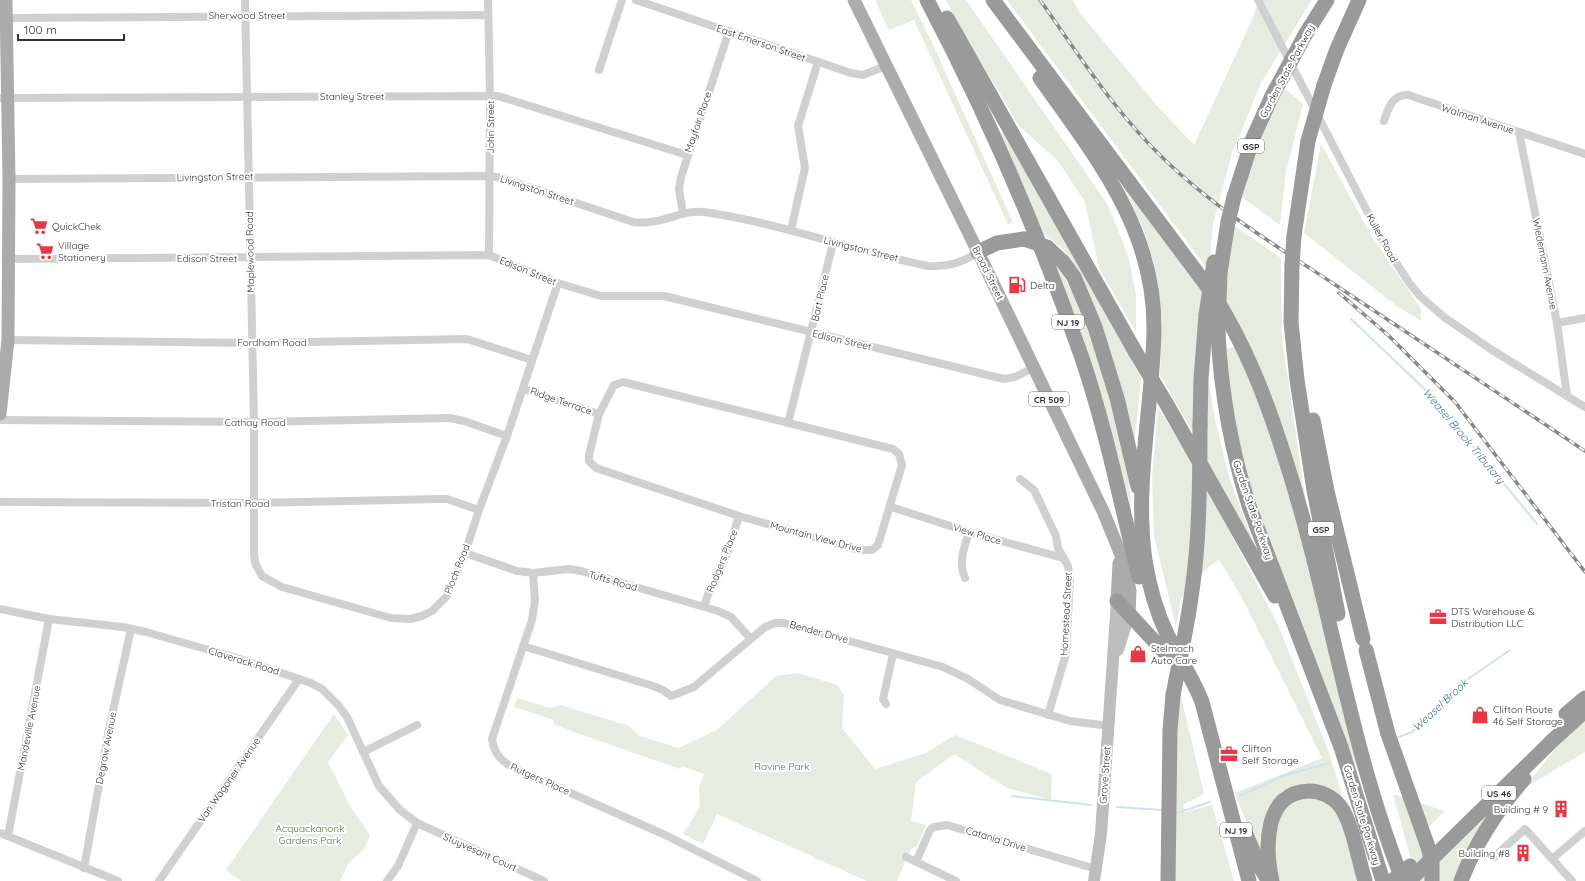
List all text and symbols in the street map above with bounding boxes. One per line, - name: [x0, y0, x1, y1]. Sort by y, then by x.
- street label: Sherwood Street: [208, 9, 286, 22]
- scale bar: [18, 16, 124, 42]
- text: 100 m: [24, 22, 57, 37]
- street label: East Emerson Street: [715, 22, 808, 65]
- street label: Garden State Parkway: [1257, 22, 1317, 120]
- street label: Stanley Street: [320, 90, 385, 103]
- street label: Mayfair Place: [682, 90, 715, 154]
- street label: John Street: [484, 100, 497, 154]
- street label: Walman Avenue: [1440, 101, 1516, 137]
- road number: GSP: [1238, 139, 1264, 153]
- street label: Livingston Street: [177, 170, 254, 184]
- street label: Livingston Street: [499, 172, 576, 208]
- street label: Maplewood Road: [243, 211, 257, 293]
- street label: Kuller Road: [1363, 211, 1401, 265]
- supermarket icon: QuickChek: [29, 216, 49, 236]
- street label: Wiedemann Avenue: [1530, 217, 1560, 311]
- place label: QuickChek: [52, 220, 101, 233]
- street label: Livingston Street: [822, 233, 900, 265]
- place label: Village Stationery: [58, 239, 106, 264]
- supermarket icon: Village Stationery: [35, 241, 55, 261]
- street label: Broad Street: [969, 244, 1007, 303]
- street label: Edison Street: [177, 252, 238, 265]
- street label: Edison Street: [498, 254, 559, 289]
- street label: Bart Place: [808, 273, 832, 323]
- fuel station icon: Delta: [1007, 275, 1027, 295]
- place label: Delta: [1030, 279, 1055, 292]
- road number: NJ 19: [1052, 315, 1084, 329]
- street label: Edison Street: [811, 327, 873, 353]
- street label: Fordham Road: [237, 336, 307, 349]
- street label: Ridge Terrace: [528, 384, 594, 418]
- water label: Weasel Brook Tributary: [1420, 386, 1508, 487]
- road number: CR 509: [1029, 392, 1069, 406]
- street label: Cathay Road: [225, 416, 285, 429]
- street label: Garden State Parkway: [1230, 459, 1276, 561]
- street label: Tristan Road: [211, 497, 269, 510]
- street label: Mountain View Drive: [769, 518, 864, 556]
- street label: View Place: [951, 520, 1003, 548]
- road number: GSP: [1308, 522, 1334, 536]
- street label: Rodgers Place: [703, 527, 741, 594]
- street label: Ploch Road: [441, 542, 473, 596]
- street label: Tufts Road: [587, 568, 639, 594]
- street label: Homestead Street: [1057, 571, 1075, 656]
- place label: DTS Warehouse & Distribution LLC: [1451, 605, 1535, 630]
- office icon: DTS Warehouse & Distribution LLC: [1428, 607, 1448, 627]
- street label: Bender Drive: [788, 618, 850, 646]
- place label: Stelmach Auto Care: [1151, 642, 1197, 667]
- street label: Claverack Road: [207, 644, 281, 678]
- shop icon: Stelmach Auto Care: [1128, 644, 1148, 664]
- water label: Weasel Brook: [1409, 675, 1471, 734]
- street label: Mandeville Avenue: [14, 684, 44, 772]
- place label: Clifton Route 46 Self Storage: [1493, 703, 1563, 728]
- shop icon: Clifton Route 46 Self Storage: [1470, 705, 1490, 725]
- street label: Degraw Avenue: [93, 710, 119, 785]
- street label: Van Wagoner Avenue: [195, 735, 263, 825]
- place label: Clifton Self Storage: [1242, 742, 1299, 767]
- office icon: Clifton Self Storage: [1219, 744, 1239, 764]
- street label: Grove Street: [1097, 745, 1114, 804]
- street label: Rutgers Place: [508, 760, 572, 798]
- park label: Ravine Park: [754, 760, 810, 773]
- street label: Garden State Parkway: [1341, 763, 1383, 867]
- road number: US 46: [1482, 786, 1516, 800]
- building icon: Building # 9: [1551, 799, 1571, 819]
- place label: Building # 9: [1494, 803, 1548, 816]
- park label: Acquackanonk Gardens Park: [276, 822, 344, 847]
- road number: NJ 19: [1220, 823, 1252, 837]
- street label: Catania Drive: [964, 824, 1028, 855]
- street label: Stuyvesant Court: [441, 830, 520, 874]
- building icon: Building #8: [1513, 843, 1533, 863]
- place label: Building #8: [1459, 847, 1510, 860]

